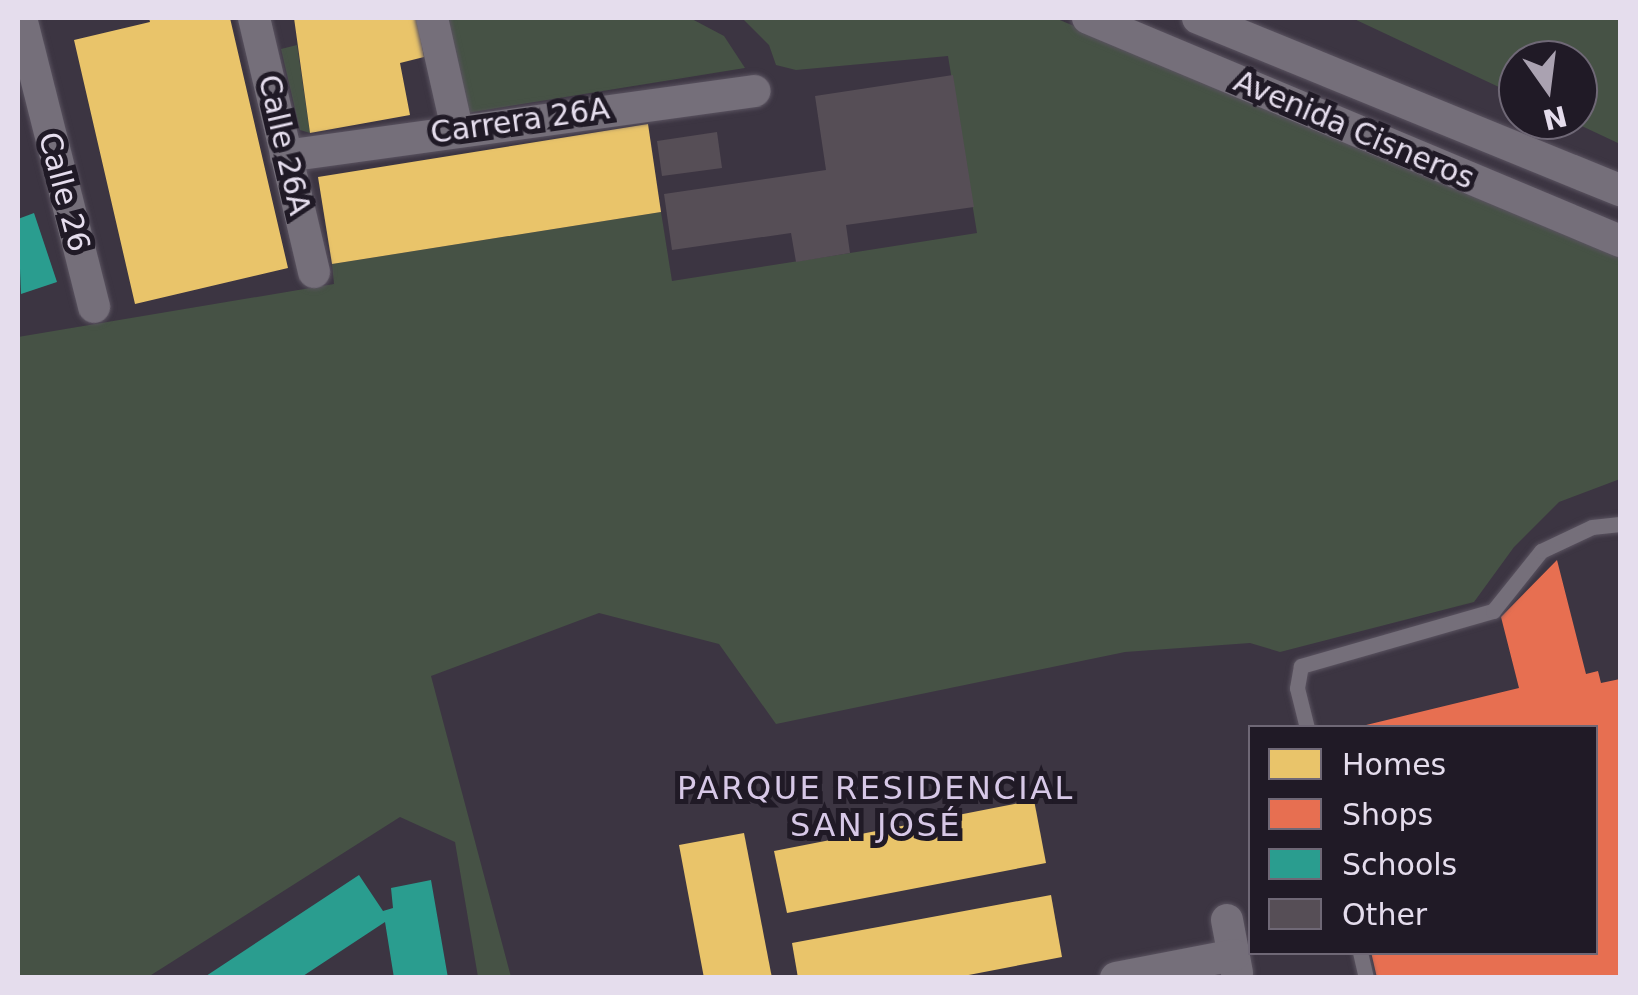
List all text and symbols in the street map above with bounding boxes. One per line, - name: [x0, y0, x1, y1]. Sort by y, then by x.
- north arrow: [1498, 40, 1598, 140]
- street label: Avenida Cisneros: [1229, 63, 1479, 197]
- street label: Calle 26A: [250, 71, 318, 219]
- street label: Carrera 26A: [428, 91, 612, 151]
- text: N: [1540, 99, 1570, 136]
- street label: Calle 26: [31, 128, 97, 256]
- legend: [1248, 725, 1598, 955]
- text: Homes: [1342, 747, 1446, 782]
- district label: PARQUE RESIDENCIAL SAN JOSÉ: [677, 770, 1075, 845]
- text: Shops: [1342, 797, 1433, 832]
- text: Schools: [1342, 847, 1457, 882]
- text: Other: [1342, 897, 1427, 932]

